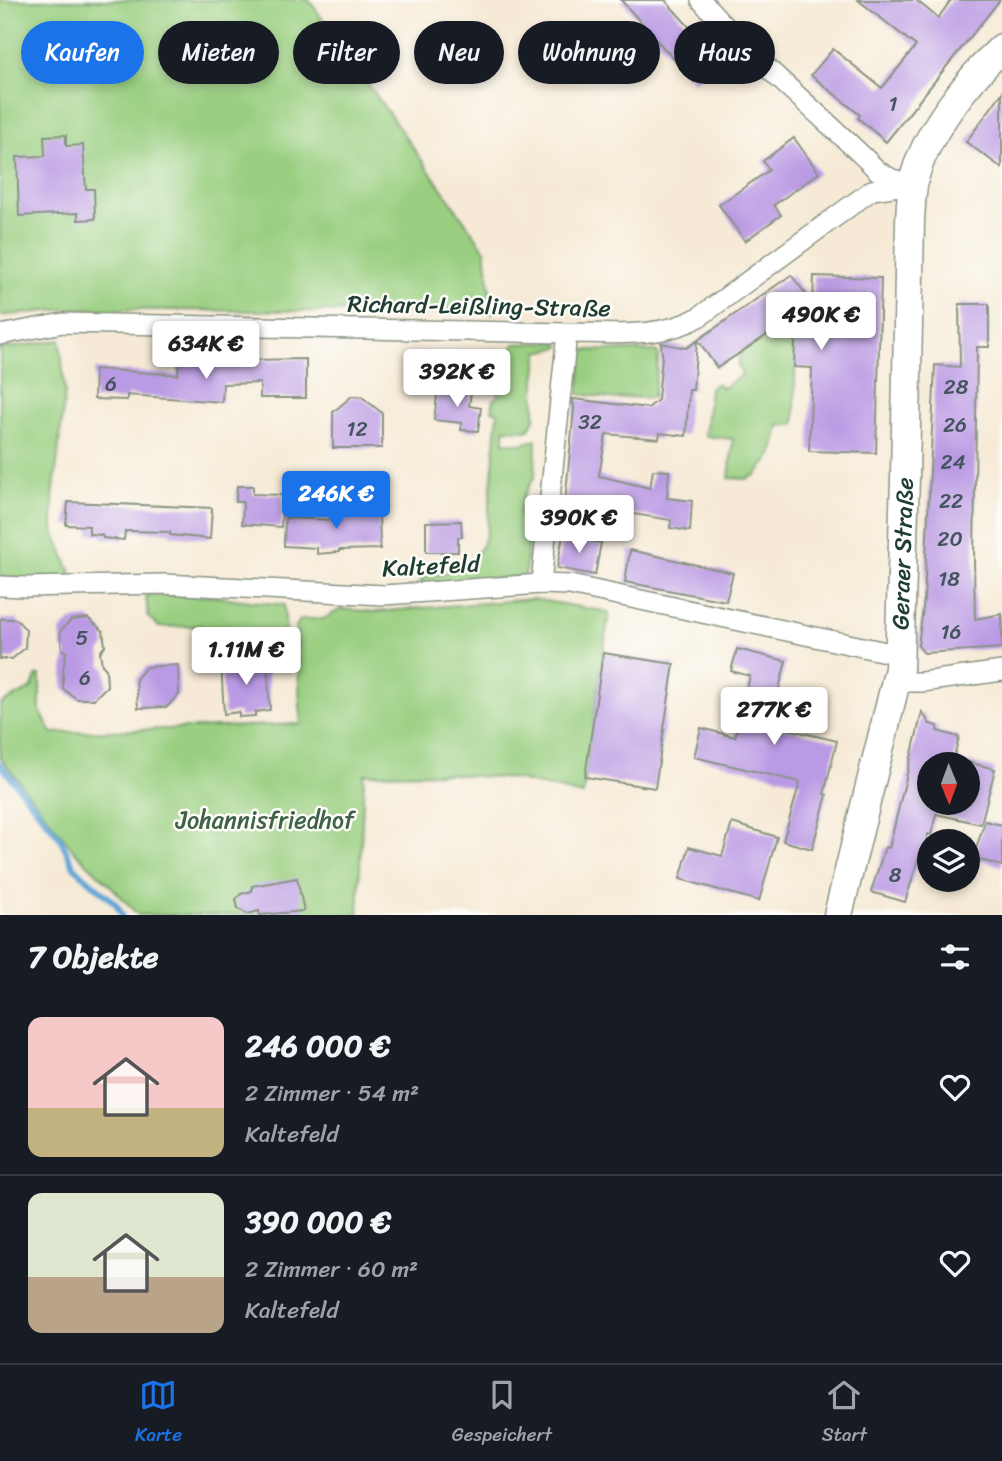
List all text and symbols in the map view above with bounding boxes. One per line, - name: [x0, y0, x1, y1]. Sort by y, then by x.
- chip: Kaufen: [21, 21, 144, 84]
- chip: Mieten: [158, 21, 279, 84]
- chip: Filter: [293, 21, 400, 84]
- chip: Neu: [414, 21, 504, 84]
- chip: Wohnung: [518, 21, 660, 84]
- chip: Haus: [674, 21, 775, 84]
- house number: 1: [888, 85, 898, 123]
- street label: Richard-Leißling-Straße: [347, 283, 611, 329]
- pin: 490K €: [764, 292, 878, 352]
- text: 490K €: [782, 294, 860, 335]
- pin: 634K €: [149, 322, 263, 381]
- text: 634K €: [168, 323, 244, 364]
- pin: 392K €: [400, 350, 514, 409]
- text: 392K €: [419, 351, 495, 392]
- house number: 6: [105, 365, 117, 403]
- house number: 28: [944, 368, 969, 406]
- house number: 32: [578, 403, 602, 441]
- house number: 26: [943, 406, 967, 444]
- house number: 12: [346, 410, 368, 448]
- house number: 24: [940, 443, 966, 481]
- pin: 246K €: [279, 472, 393, 531]
- text: 246K €: [298, 473, 374, 514]
- street label: Geraer Straße: [879, 477, 926, 630]
- house number: 22: [939, 482, 963, 520]
- pin: 390K €: [522, 496, 636, 555]
- text: 390K €: [541, 497, 617, 538]
- house number: 20: [937, 520, 963, 558]
- street label: Kaltefeld: [381, 542, 482, 590]
- house number: 18: [938, 560, 960, 598]
- house number: 16: [941, 613, 961, 651]
- house number: 5: [76, 619, 89, 657]
- pin: 1.11M €: [181, 628, 311, 687]
- text: 1.11M €: [208, 629, 284, 670]
- house number: 6: [79, 659, 91, 697]
- pin: 277K €: [717, 688, 831, 747]
- text: 277K €: [737, 689, 811, 730]
- north arrow: [917, 752, 980, 816]
- map controls: [917, 752, 980, 892]
- park label: Johannisfriedhof: [175, 799, 357, 841]
- button: layers: [917, 829, 980, 892]
- house number: 8: [889, 856, 902, 894]
- text: 7 Objekte: [28, 930, 158, 984]
- icon: filters: [936, 938, 974, 976]
- text: 246 000 €: [245, 1019, 391, 1073]
- icon: home: [84, 1045, 168, 1129]
- icon: heart: [936, 1068, 974, 1106]
- text: 2 Zimmer · 54 m²: [245, 1073, 419, 1114]
- text: Kaltefeld: [245, 1114, 339, 1155]
- text: 390 000 €: [245, 1195, 391, 1249]
- icon: home: [84, 1221, 168, 1305]
- icon: heart: [936, 1244, 974, 1282]
- text: 2 Zimmer · 60 m²: [245, 1249, 418, 1290]
- text: Kaltefeld: [245, 1290, 339, 1331]
- tab: Karte: [135, 1376, 182, 1451]
- tab: Gespeichert: [452, 1376, 552, 1451]
- tab: Start: [822, 1376, 867, 1451]

